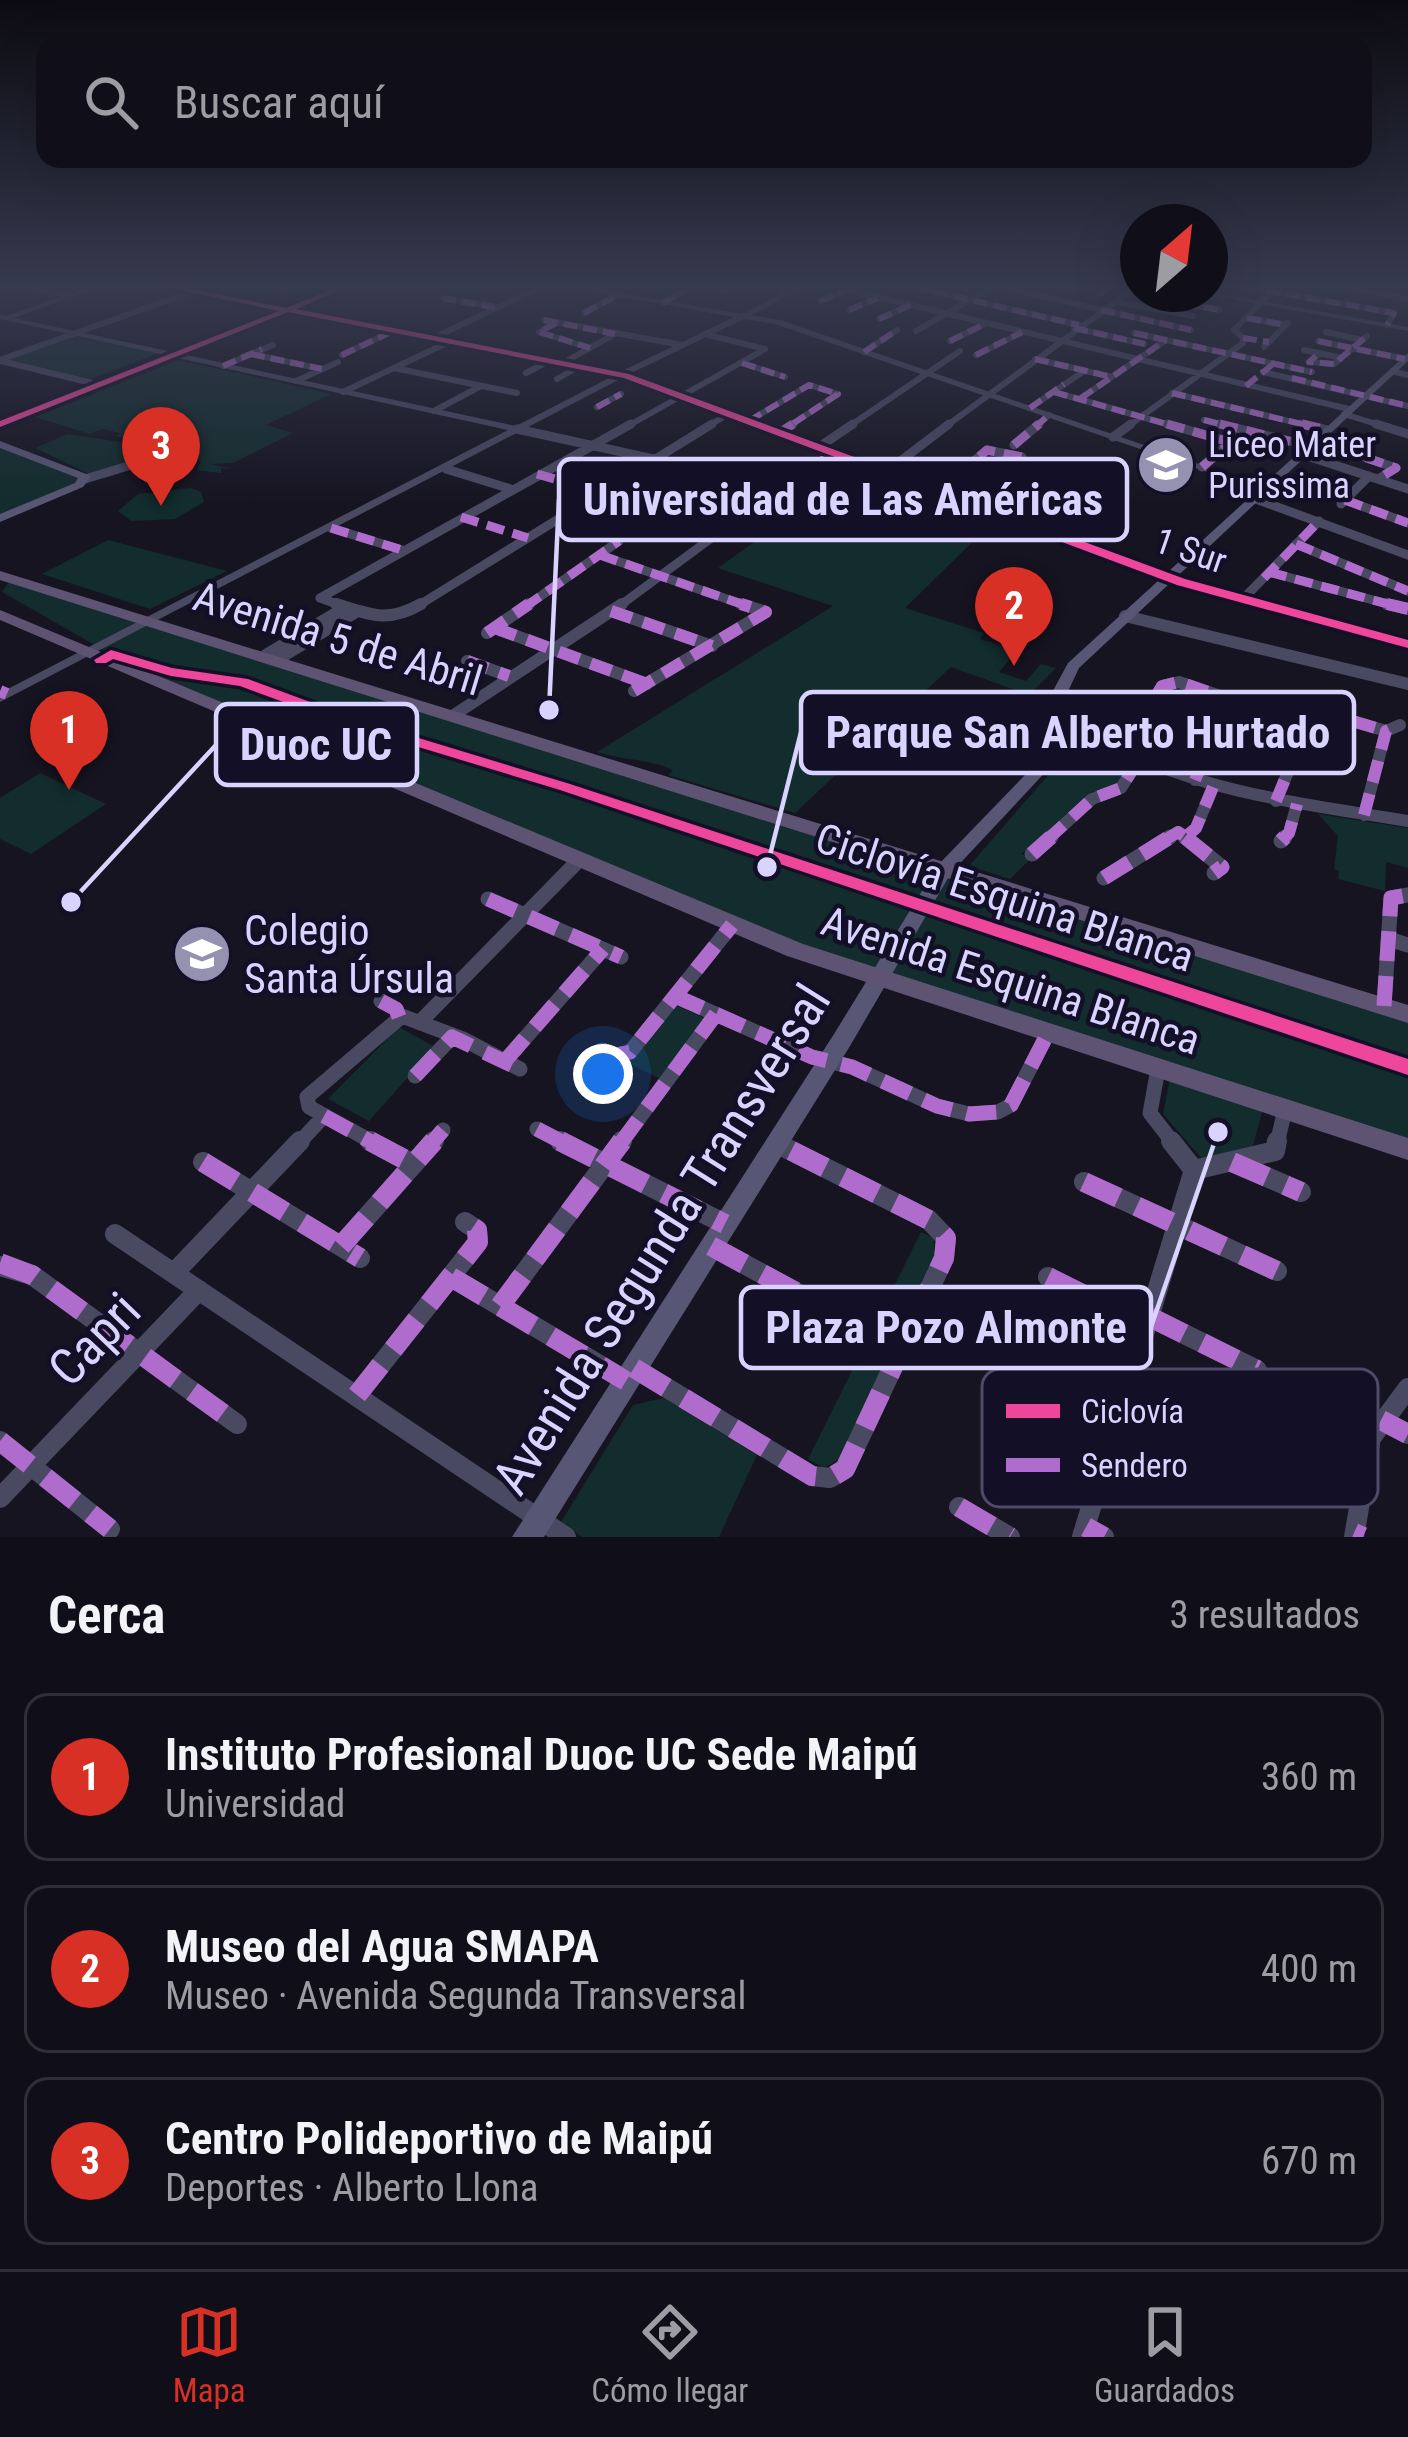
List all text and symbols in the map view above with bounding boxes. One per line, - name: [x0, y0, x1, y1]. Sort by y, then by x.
- search box: [36, 36, 1372, 168]
- icon: search: [78, 69, 144, 135]
- text: Buscar aquí: [174, 76, 384, 129]
- north arrow: [1120, 204, 1228, 312]
- pin: 3: [122, 407, 200, 506]
- place label: Liceo Mater Purissima: [1208, 424, 1376, 507]
- school or university icon: Liceo Mater Purissima: [1135, 434, 1197, 496]
- callout: Universidad de Las Américas: [559, 459, 1127, 540]
- text: Universidad de Las Américas: [583, 473, 1103, 526]
- street label: 1 Sur: [1149, 519, 1232, 583]
- pin: 2: [975, 567, 1053, 666]
- street label: Avenida 5 de Abril: [188, 571, 488, 706]
- pin: 1: [30, 691, 108, 790]
- callout: Parque San Alberto Hurtado: [801, 692, 1354, 773]
- callout: Duoc UC: [216, 704, 417, 785]
- text: Parque San Alberto Hurtado: [826, 706, 1330, 759]
- text: Duoc UC: [240, 718, 392, 771]
- street label: Ciclovía Esquina Blanca: [810, 813, 1200, 982]
- street label: Avenida Esquina Blanca: [816, 896, 1206, 1065]
- place label: Colegio Santa Úrsula: [244, 906, 454, 1003]
- school or university icon: Colegio Santa Úrsula: [171, 923, 233, 985]
- street label: Avenida Segunda Transversal: [480, 974, 842, 1505]
- your location: [573, 1044, 633, 1104]
- street label: Capri: [36, 1281, 152, 1398]
- callout: Plaza Pozo Almonte: [741, 1287, 1151, 1368]
- text: Plaza Pozo Almonte: [765, 1301, 1127, 1354]
- legend: [982, 1369, 1378, 1507]
- text: Ciclovía: [1081, 1392, 1184, 1431]
- text: Sendero: [1081, 1446, 1188, 1485]
- text: Cerca: [48, 1586, 165, 1645]
- text: 3 resultados: [1169, 1592, 1360, 1638]
- text: Instituto Profesional Duoc UC Sede Maipú: [165, 1728, 918, 1781]
- text: 1: [80, 1754, 100, 1800]
- text: 360 m: [1261, 1754, 1357, 1800]
- text: Universidad: [165, 1781, 345, 1827]
- text: Museo del Agua SMAPA: [165, 1920, 599, 1973]
- text: 2: [80, 1946, 100, 1992]
- text: 400 m: [1261, 1946, 1357, 1992]
- text: Museo · Avenida Segunda Transversal: [165, 1973, 747, 2019]
- text: Centro Polideportivo de Maipú: [165, 2112, 713, 2165]
- text: 3: [80, 2138, 100, 2184]
- text: 670 m: [1261, 2138, 1357, 2184]
- text: Deportes · Alberto Llona: [165, 2165, 538, 2211]
- tab: Mapa: [173, 2299, 246, 2410]
- tab: Cómo llegar: [591, 2299, 748, 2410]
- tab: Guardados: [1094, 2299, 1235, 2410]

